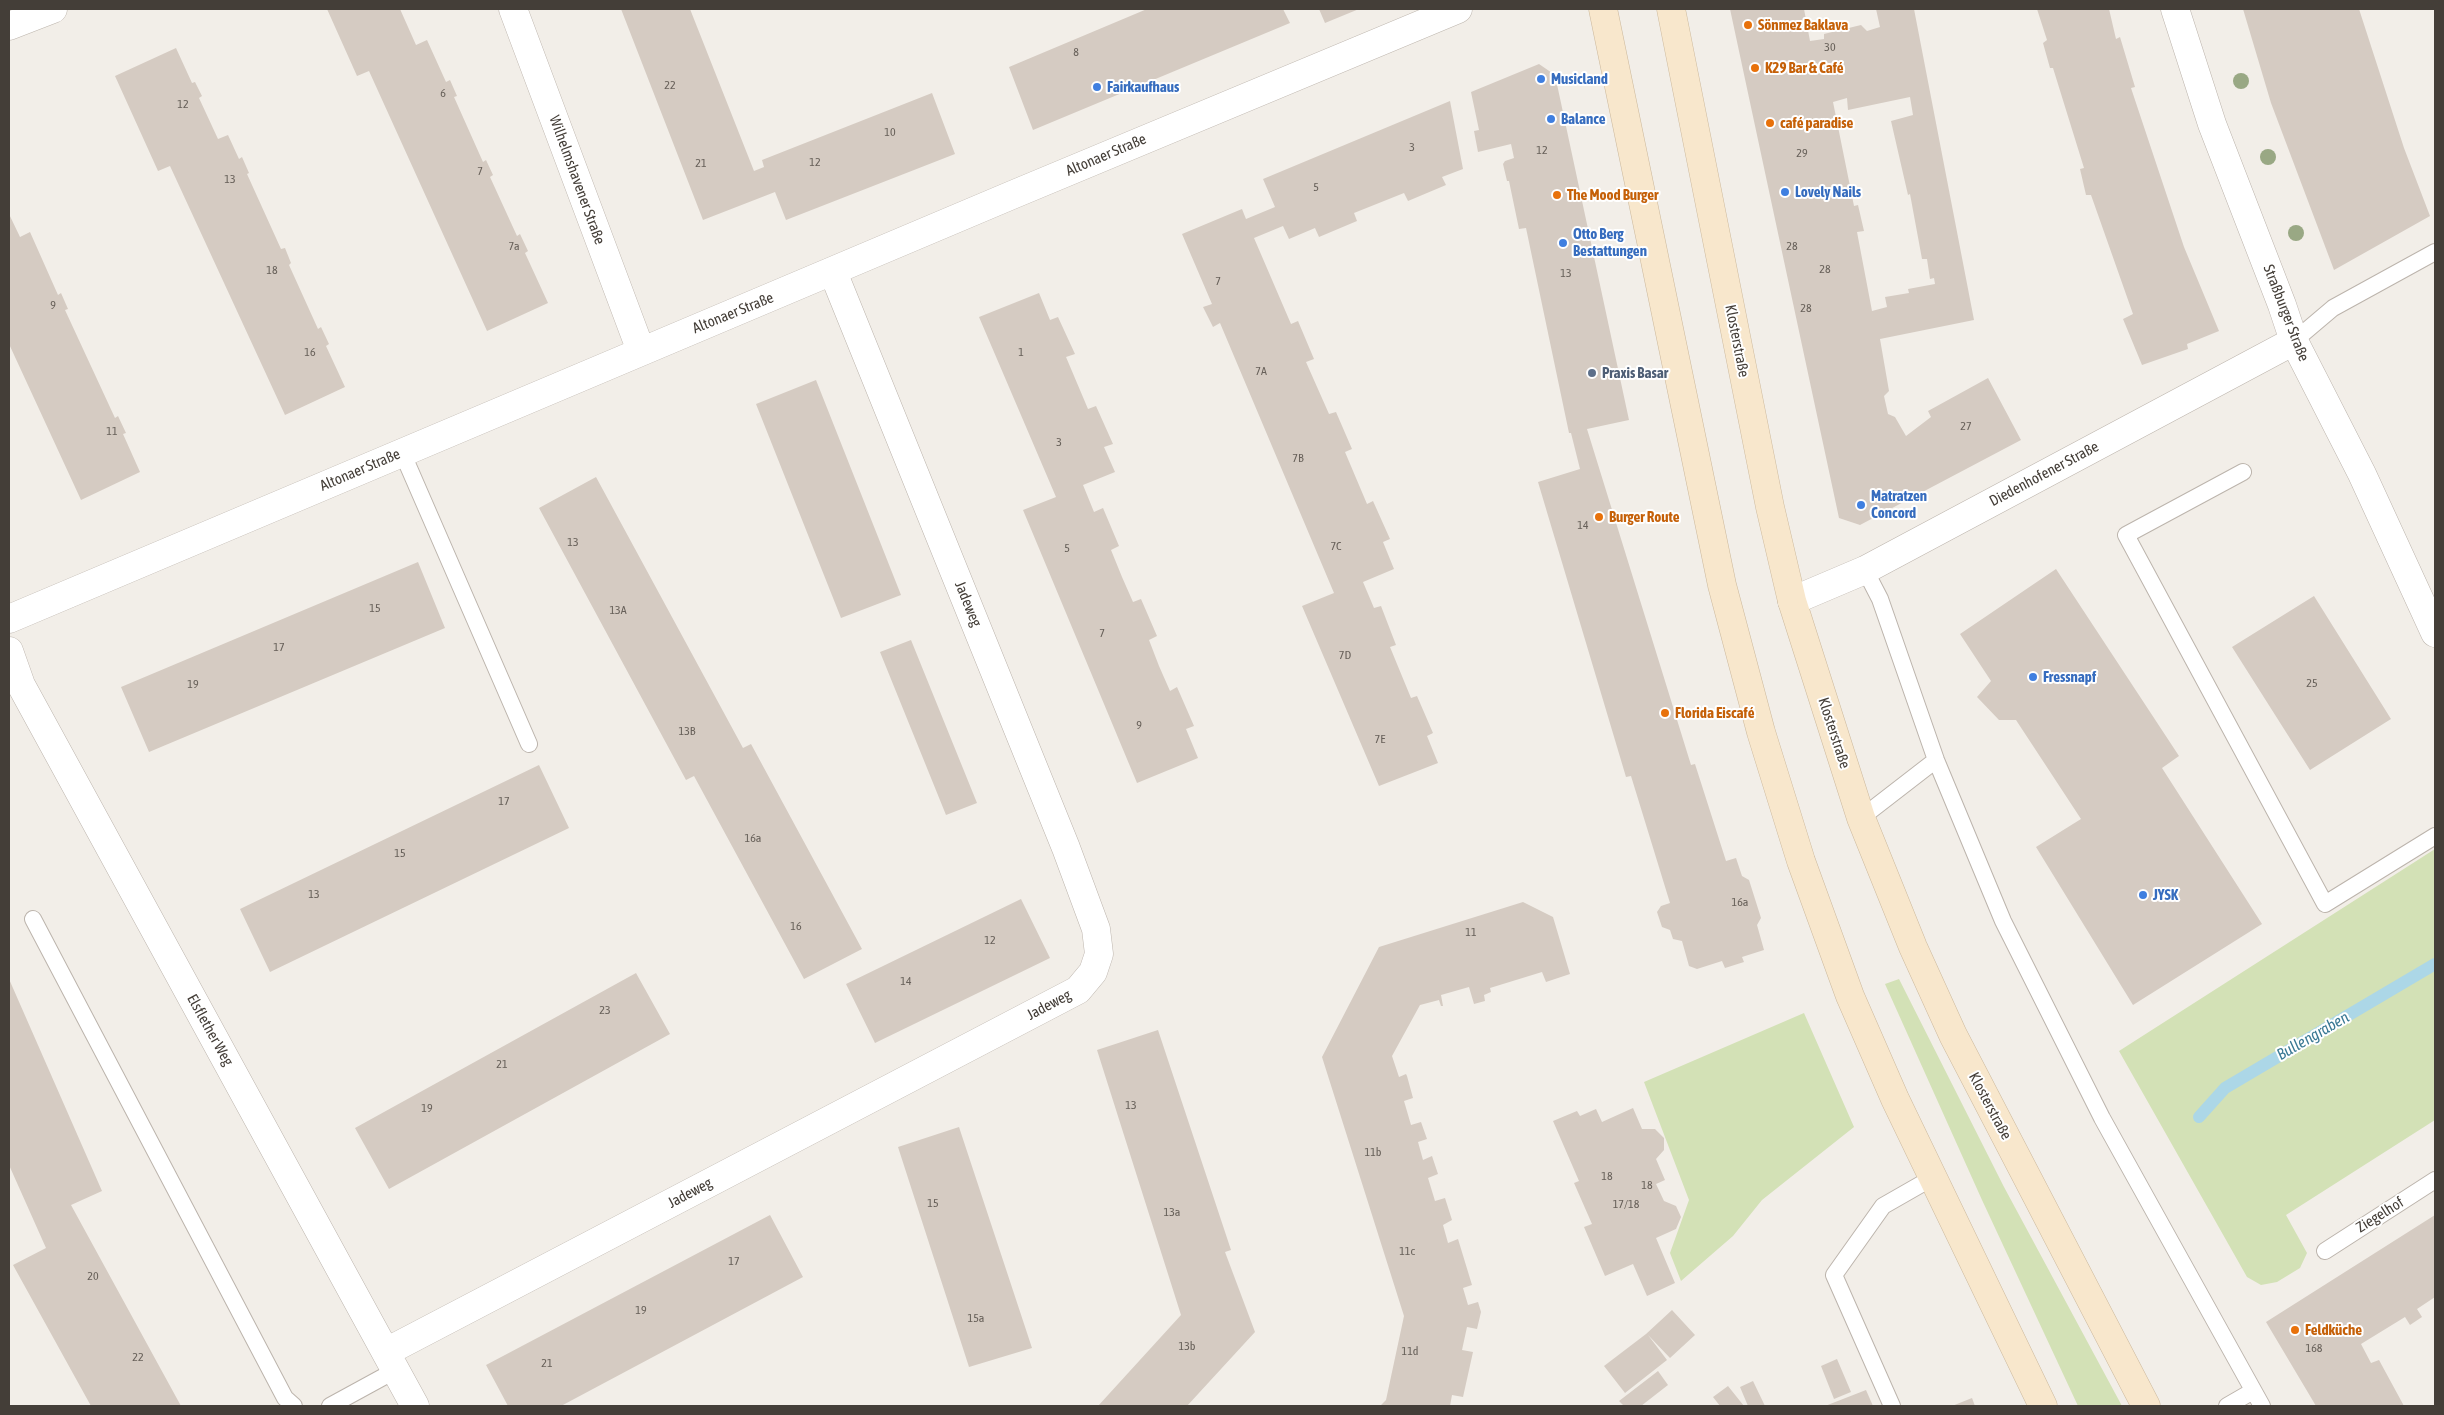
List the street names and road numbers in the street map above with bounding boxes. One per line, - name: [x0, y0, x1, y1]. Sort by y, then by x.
- street label: Wilhelmshavener Straße: [545, 113, 609, 247]
- street label: Altonaer Straße: [1063, 130, 1149, 180]
- street label: Straßburger Straße: [2259, 262, 2313, 364]
- street label: Altonaer Straße: [690, 289, 776, 337]
- street label: Klosterstraße: [1721, 303, 1753, 379]
- street label: Diedenhofener Straße: [1986, 438, 2102, 510]
- street label: Altonaer Straße: [317, 445, 403, 495]
- street label: Jadeweg: [951, 579, 985, 629]
- street label: Klosterstraße: [1814, 695, 1854, 771]
- street label: Jadeweg: [1024, 986, 1074, 1024]
- street label: Elsflether Weg: [183, 991, 237, 1069]
- street label: Klosterstraße: [1965, 1069, 2015, 1143]
- street label: Jadeweg: [665, 1174, 715, 1212]
- street label: Ziegelhof: [2353, 1193, 2407, 1237]

